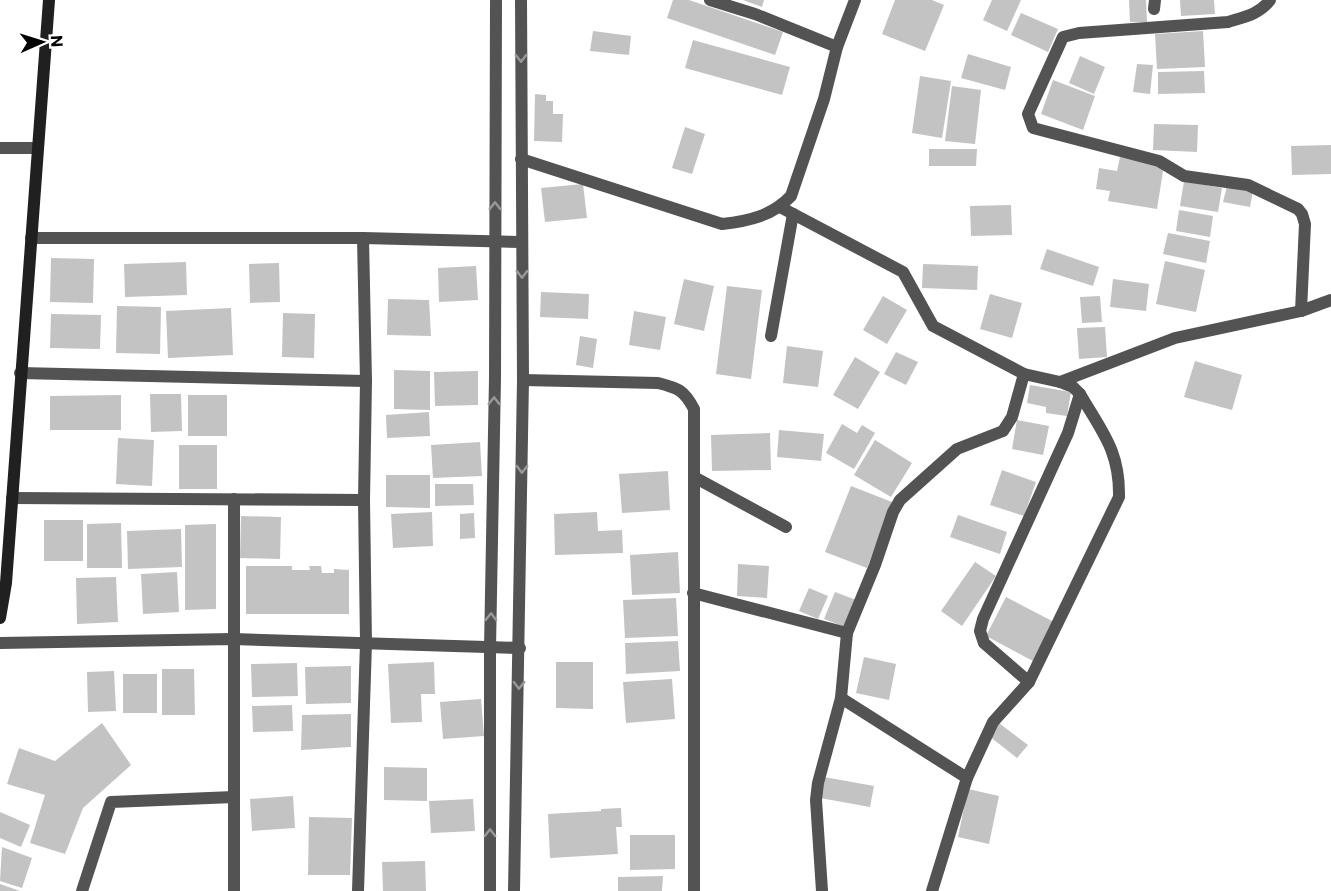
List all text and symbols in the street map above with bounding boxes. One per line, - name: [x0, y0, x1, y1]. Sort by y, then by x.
- north arrow: [12, 12, 72, 72]
- text: N: [48, 35, 67, 48]
- one-way arrow: [515, 54, 527, 63]
- one-way arrow: [489, 201, 501, 210]
- one-way arrow: [516, 270, 528, 279]
- one-way arrow: [488, 396, 501, 405]
- one-way arrow: [516, 465, 528, 474]
- one-way arrow: [484, 612, 497, 621]
- one-way arrow: [513, 681, 525, 690]
- one-way arrow: [484, 828, 496, 837]

